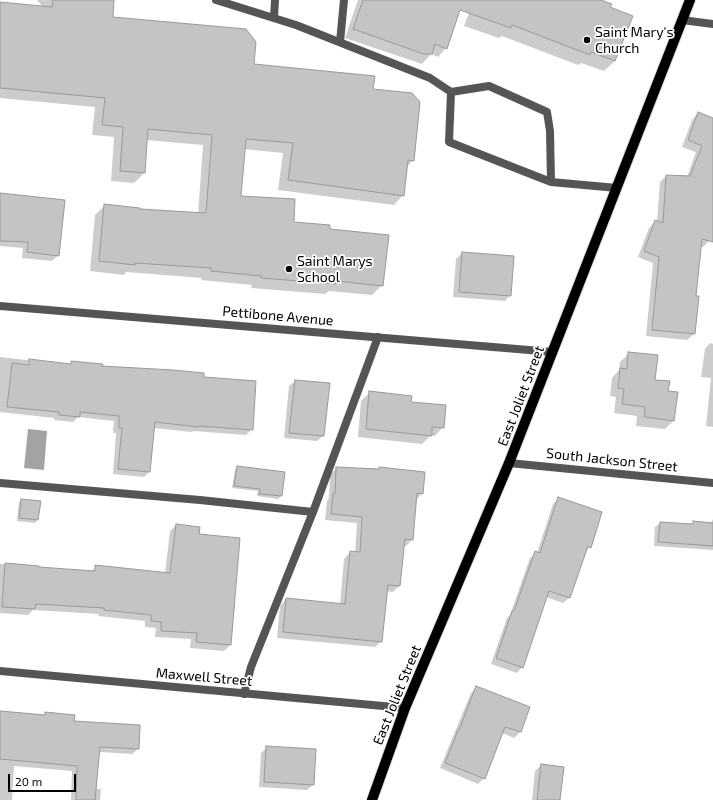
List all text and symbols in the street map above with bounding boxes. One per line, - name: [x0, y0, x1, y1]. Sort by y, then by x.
- place label: Saint Mary's Church: [595, 24, 674, 56]
- marker: Saint Mary's Church: [582, 35, 592, 45]
- place label: Saint Marys School: [297, 253, 373, 286]
- marker: Saint Marys School: [284, 264, 294, 274]
- street label: Pettibone Avenue: [222, 303, 334, 329]
- street label: East Joliet Street: [494, 343, 548, 449]
- street label: South Jackson Street: [545, 445, 679, 475]
- street label: East Joliet Street: [369, 643, 425, 747]
- street label: Maxwell Street: [155, 664, 253, 690]
- scale bar: [10, 766, 78, 792]
- text: 20 m: [15, 774, 42, 788]

